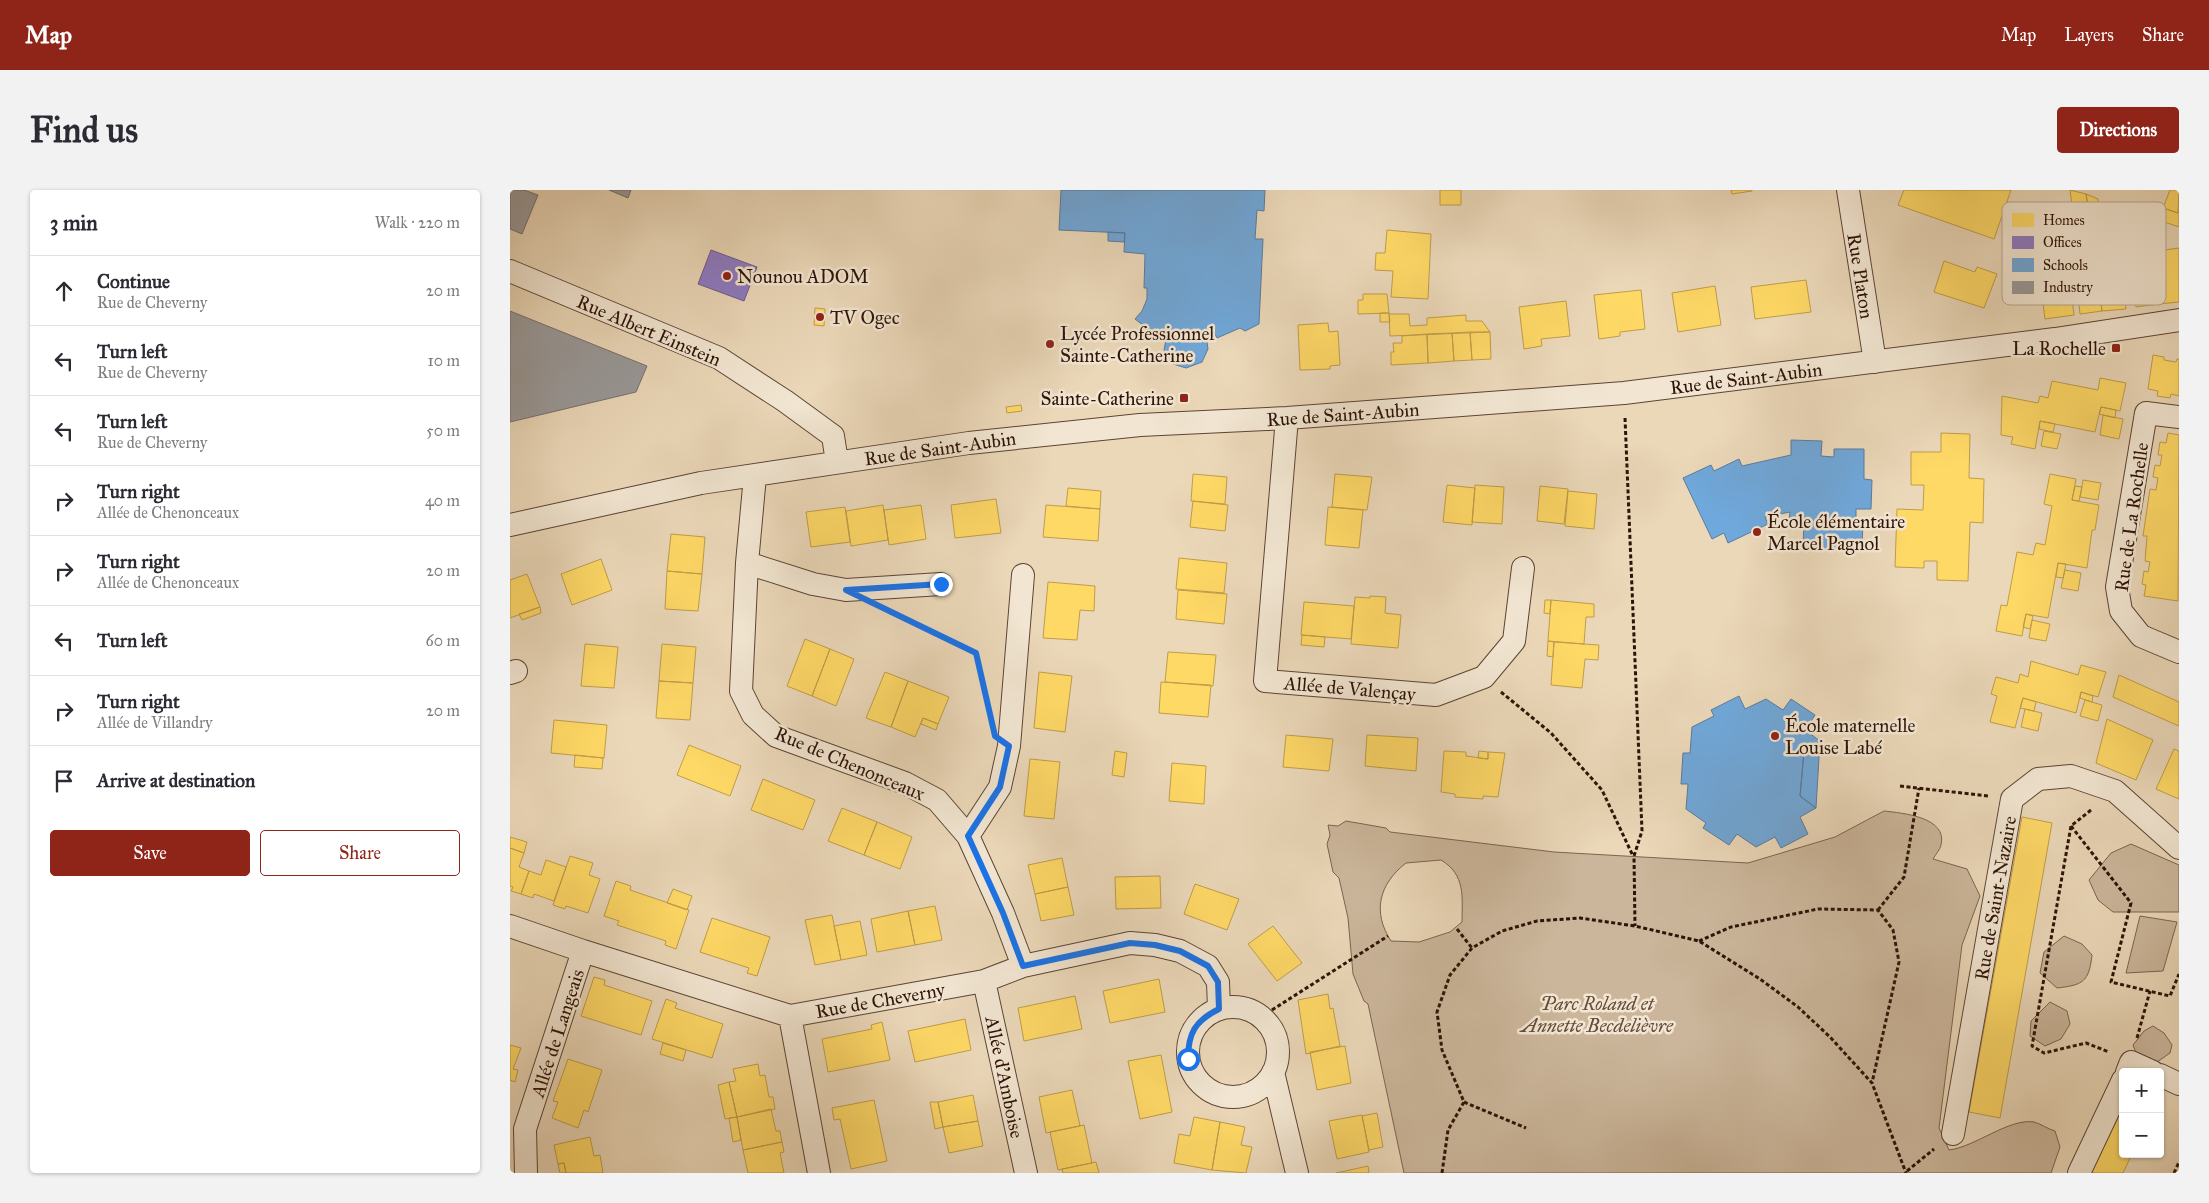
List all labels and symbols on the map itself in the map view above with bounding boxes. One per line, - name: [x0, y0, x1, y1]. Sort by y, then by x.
- legend: [2002, 202, 2166, 305]
- text: Homes: [2043, 212, 2085, 229]
- street label: Rue Platon: [1842, 232, 1879, 320]
- text: Offices: [2043, 234, 2082, 251]
- text: Schools: [2043, 257, 2088, 274]
- place label: Nounou ADOM: [737, 265, 868, 288]
- marker: Nounou ADOM: [721, 270, 733, 282]
- text: Industry: [2043, 279, 2093, 296]
- street label: Rue Albert Einstein: [573, 290, 724, 371]
- place label: TV Ogec: [830, 306, 900, 330]
- marker: TV Ogec: [814, 311, 826, 323]
- place label: Lycée Professionnel Sainte-Catherine: [1060, 322, 1215, 367]
- place label: La Rochelle: [2012, 337, 2106, 360]
- marker: Lycée Professionnel Sainte-Catherine: [1044, 338, 1056, 350]
- marker: La Rochelle: [2110, 342, 2122, 354]
- street label: Rue de Saint-Aubin: [1669, 358, 1823, 399]
- place label: Sainte-Catherine: [1041, 387, 1174, 410]
- marker: Sainte-Catherine: [1178, 392, 1190, 404]
- street label: Rue de Saint-Aubin: [1266, 398, 1420, 431]
- street label: Rue de Saint-Aubin: [863, 426, 1018, 471]
- street label: Rue de La Rochelle: [2110, 441, 2153, 593]
- place label: École élémentaire Marcel Pagnol: [1767, 509, 1905, 556]
- marker: École élémentaire Marcel Pagnol: [1751, 526, 1763, 538]
- route end: [930, 573, 953, 596]
- street label: Allée de Valençay: [1282, 671, 1418, 706]
- place label: École maternelle Louise Labé: [1785, 713, 1916, 759]
- street label: Rue de Chenonceaux: [771, 721, 929, 806]
- marker: École maternelle Louise Labé: [1769, 730, 1781, 742]
- street label: Rue de Saint-Nazaire: [1970, 814, 2021, 982]
- street label: Allée de Langeais: [526, 966, 590, 1102]
- street label: Rue de Cheverny: [814, 978, 948, 1023]
- park label: Parc Roland et Annette Becdelièvre: [1519, 992, 1674, 1037]
- street label: Allée d'Amboise: [980, 1013, 1029, 1140]
- route start: [1177, 1048, 1200, 1071]

